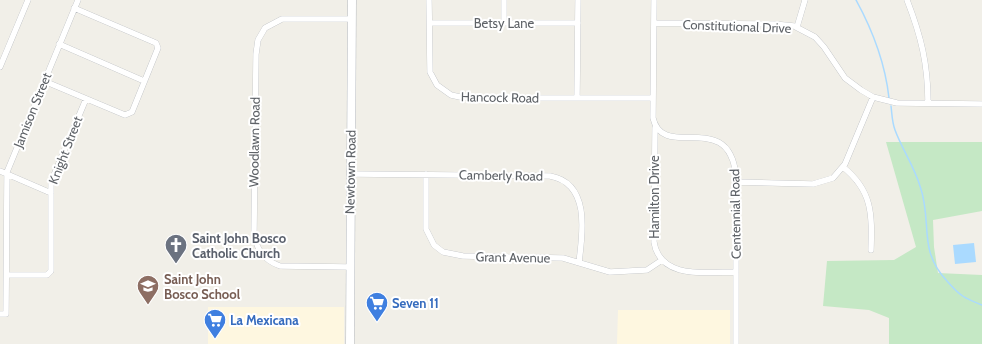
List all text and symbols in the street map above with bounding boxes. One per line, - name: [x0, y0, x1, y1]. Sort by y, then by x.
- street label: Betsy Lane: [474, 15, 535, 31]
- street label: Constitutional Drive: [682, 16, 792, 36]
- street label: Jamison Street: [9, 69, 55, 151]
- street label: Hancock Road: [461, 88, 539, 106]
- street label: Woodlawn Road: [245, 97, 263, 187]
- street label: Knight Street: [45, 113, 86, 186]
- street label: Newtown Road: [341, 130, 359, 214]
- street label: Hamilton Drive: [646, 155, 662, 239]
- street label: Camberly Road: [459, 166, 543, 184]
- street label: Centennial Road: [726, 169, 744, 259]
- place label: Saint John Bosco Catholic Church: [192, 230, 287, 261]
- church icon: Saint John Bosco Catholic Church: [163, 232, 189, 265]
- street label: Grant Avenue: [476, 248, 551, 266]
- place label: Saint John Bosco School: [164, 271, 241, 302]
- school or university icon: Saint John Bosco School: [135, 273, 161, 306]
- supermarket icon: Seven 11: [364, 290, 390, 323]
- place label: Seven 11: [392, 295, 439, 311]
- supermarket icon: La Mexicana: [202, 307, 228, 340]
- place label: La Mexicana: [230, 312, 299, 328]

